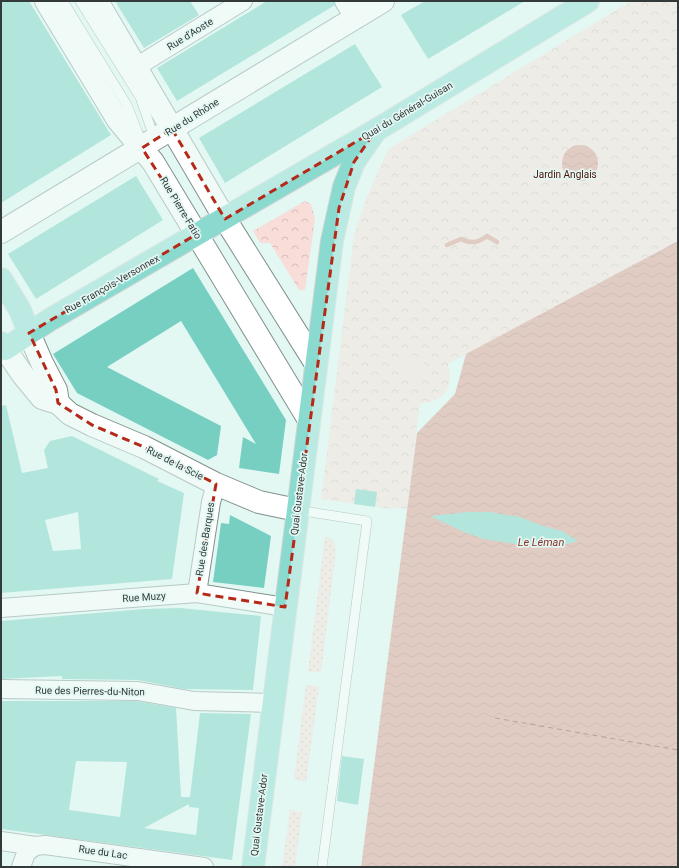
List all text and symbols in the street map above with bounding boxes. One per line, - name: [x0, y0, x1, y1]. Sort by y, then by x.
- street label: Rue d'Aoste: [165, 16, 215, 52]
- street label: Quai du Général-Guisan: [360, 79, 454, 143]
- street label: Rue du Rhône: [163, 96, 221, 138]
- park label: Jardin Anglais: [533, 169, 597, 180]
- street label: Rue Pierre-Fatio: [158, 175, 204, 241]
- street label: Rue François-Versonnex: [63, 252, 161, 316]
- street label: Rue de la Scie: [145, 444, 205, 482]
- street label: Quai Gustave-Ador: [288, 452, 310, 536]
- street label: Rue des Barques: [194, 501, 216, 577]
- water label: Le Léman: [518, 536, 564, 549]
- street label: Rue Muzy: [122, 590, 166, 604]
- street label: Rue des Pierres-du-Niton: [35, 685, 145, 697]
- street label: Quai Gustave-Ador: [248, 773, 270, 857]
- street label: Rue du Lac: [78, 843, 128, 861]

